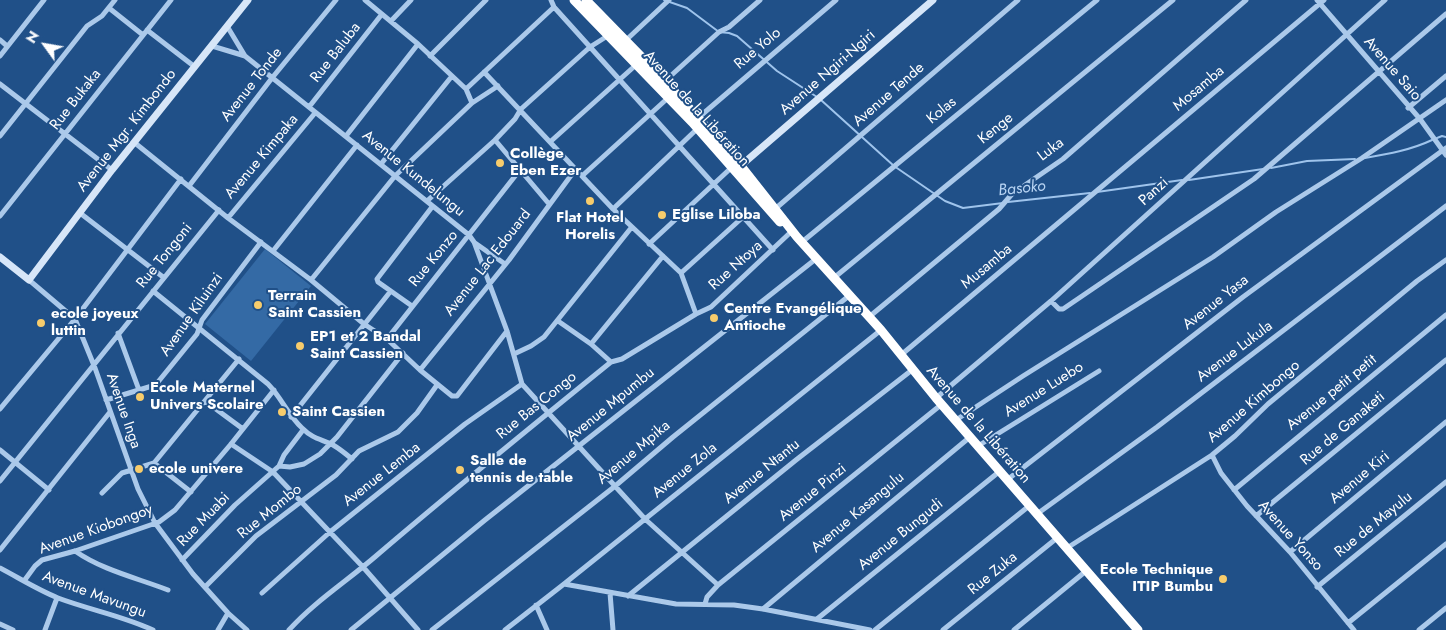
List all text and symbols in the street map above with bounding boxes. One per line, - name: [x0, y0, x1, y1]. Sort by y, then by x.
- street label: Rue Baluba: [307, 19, 365, 87]
- north arrow: [20, 20, 70, 70]
- street label: Rue Yolo: [731, 24, 785, 74]
- text: N: [21, 27, 44, 47]
- street label: Avenue Ngiri-Ngiri: [777, 27, 879, 119]
- street label: Avenue Saio: [1359, 33, 1425, 105]
- street label: Avenue Tonde: [217, 44, 287, 126]
- street label: Avenue de la Libération: [639, 47, 753, 171]
- street label: Avenue Tende: [850, 59, 928, 131]
- street label: Mosamba: [1170, 62, 1228, 116]
- street label: Rue Bukaka: [47, 66, 105, 134]
- street label: Avenue Mgr. Kimbondo: [74, 66, 180, 196]
- street label: Kolas: [924, 94, 960, 128]
- street label: Kenge: [975, 109, 1017, 149]
- street label: Avenue Kimpaka: [221, 111, 303, 203]
- street label: Avenue Kundelungu: [358, 127, 468, 221]
- street label: Luka: [1034, 134, 1068, 166]
- place label: Collège Eben Ezer: [510, 145, 581, 180]
- marker: Collège Eben Ezer: [494, 157, 506, 169]
- street label: Panzi: [1135, 174, 1173, 210]
- water label: Basoko: [997, 177, 1047, 201]
- marker: Flat Hotel Horelis: [584, 195, 596, 207]
- street label: Avenue Lac Edouard: [441, 206, 535, 320]
- place label: Eglise Liloba: [672, 206, 761, 224]
- place label: Flat Hotel Horelis: [556, 209, 624, 244]
- marker: Eglise Liloba: [656, 209, 668, 221]
- street label: Rue Tongoni: [133, 220, 197, 292]
- street label: Rue Konzo: [406, 227, 462, 291]
- street label: Rue Ntoya: [706, 237, 766, 295]
- street label: Musamba: [958, 241, 1016, 293]
- street label: Avenue Kiluinzi: [157, 270, 227, 360]
- street label: Avenue Yasa: [1179, 272, 1253, 334]
- place label: Terrain Saint Cassien: [268, 287, 361, 322]
- marker: Terrain Saint Cassien: [252, 299, 264, 311]
- place label: Centre Evangélique Antioche: [724, 300, 862, 335]
- place label: ecole joyeux luttin: [51, 305, 138, 340]
- marker: Centre Evangélique Antioche: [708, 312, 720, 324]
- marker: ecole joyeux luttin: [35, 317, 47, 329]
- street label: Avenue Lukula: [1193, 318, 1277, 386]
- place label: EP1 et 2 Bandal Saint Cassien: [310, 328, 421, 363]
- marker: EP1 et 2 Bandal Saint Cassien: [294, 340, 306, 352]
- street label: Avenue petit petit: [1283, 351, 1381, 435]
- street label: Avenue Kimbongo: [1204, 357, 1304, 447]
- street label: Avenue Luebo: [1001, 359, 1087, 421]
- street label: Avenue de la Libération: [922, 362, 1034, 488]
- street label: Avenue Mpumbu: [563, 364, 659, 446]
- street label: Rue Bas Congo: [493, 368, 581, 444]
- street label: Avenue Inga: [102, 371, 144, 451]
- place label: Ecole Maternel Univers Scolaire: [150, 379, 264, 414]
- street label: Rue de Ganaketi: [1297, 388, 1389, 470]
- marker: Ecole Maternel Univers Scolaire: [134, 391, 146, 403]
- place label: Saint Cassien: [292, 403, 385, 421]
- marker: Saint Cassien: [276, 406, 288, 418]
- street label: Avenue Mpika: [594, 417, 674, 489]
- street label: Avenue Ntantu: [720, 436, 804, 508]
- street label: Avenue Lemba: [340, 439, 424, 511]
- street label: Avenue Zola: [649, 440, 721, 502]
- street label: Avenue Kiri: [1326, 448, 1394, 508]
- place label: Salle de tennis de table: [470, 452, 573, 487]
- place label: ecole univere: [149, 460, 243, 478]
- street label: Avenue Pinzi: [775, 460, 851, 526]
- marker: ecole univere: [133, 463, 145, 475]
- marker: Salle de tennis de table: [454, 464, 466, 476]
- street label: Avenue Kasangulu: [808, 469, 908, 557]
- street label: Rue Mombo: [234, 481, 306, 543]
- street label: Rue de Mayulu: [1332, 488, 1416, 562]
- street label: Rue Muabi: [174, 489, 234, 551]
- street label: Avenue Bungudi: [855, 495, 947, 575]
- street label: Avenue Yonso: [1254, 497, 1326, 575]
- street label: Avenue Kiobongoy: [37, 501, 155, 559]
- street label: Rue Zuka: [965, 549, 1021, 599]
- place label: Ecole Technique ITIP Bumbu: [1100, 561, 1213, 596]
- street label: Avenue Mavungu: [40, 568, 148, 622]
- marker: Ecole Technique ITIP Bumbu: [1217, 573, 1229, 585]

